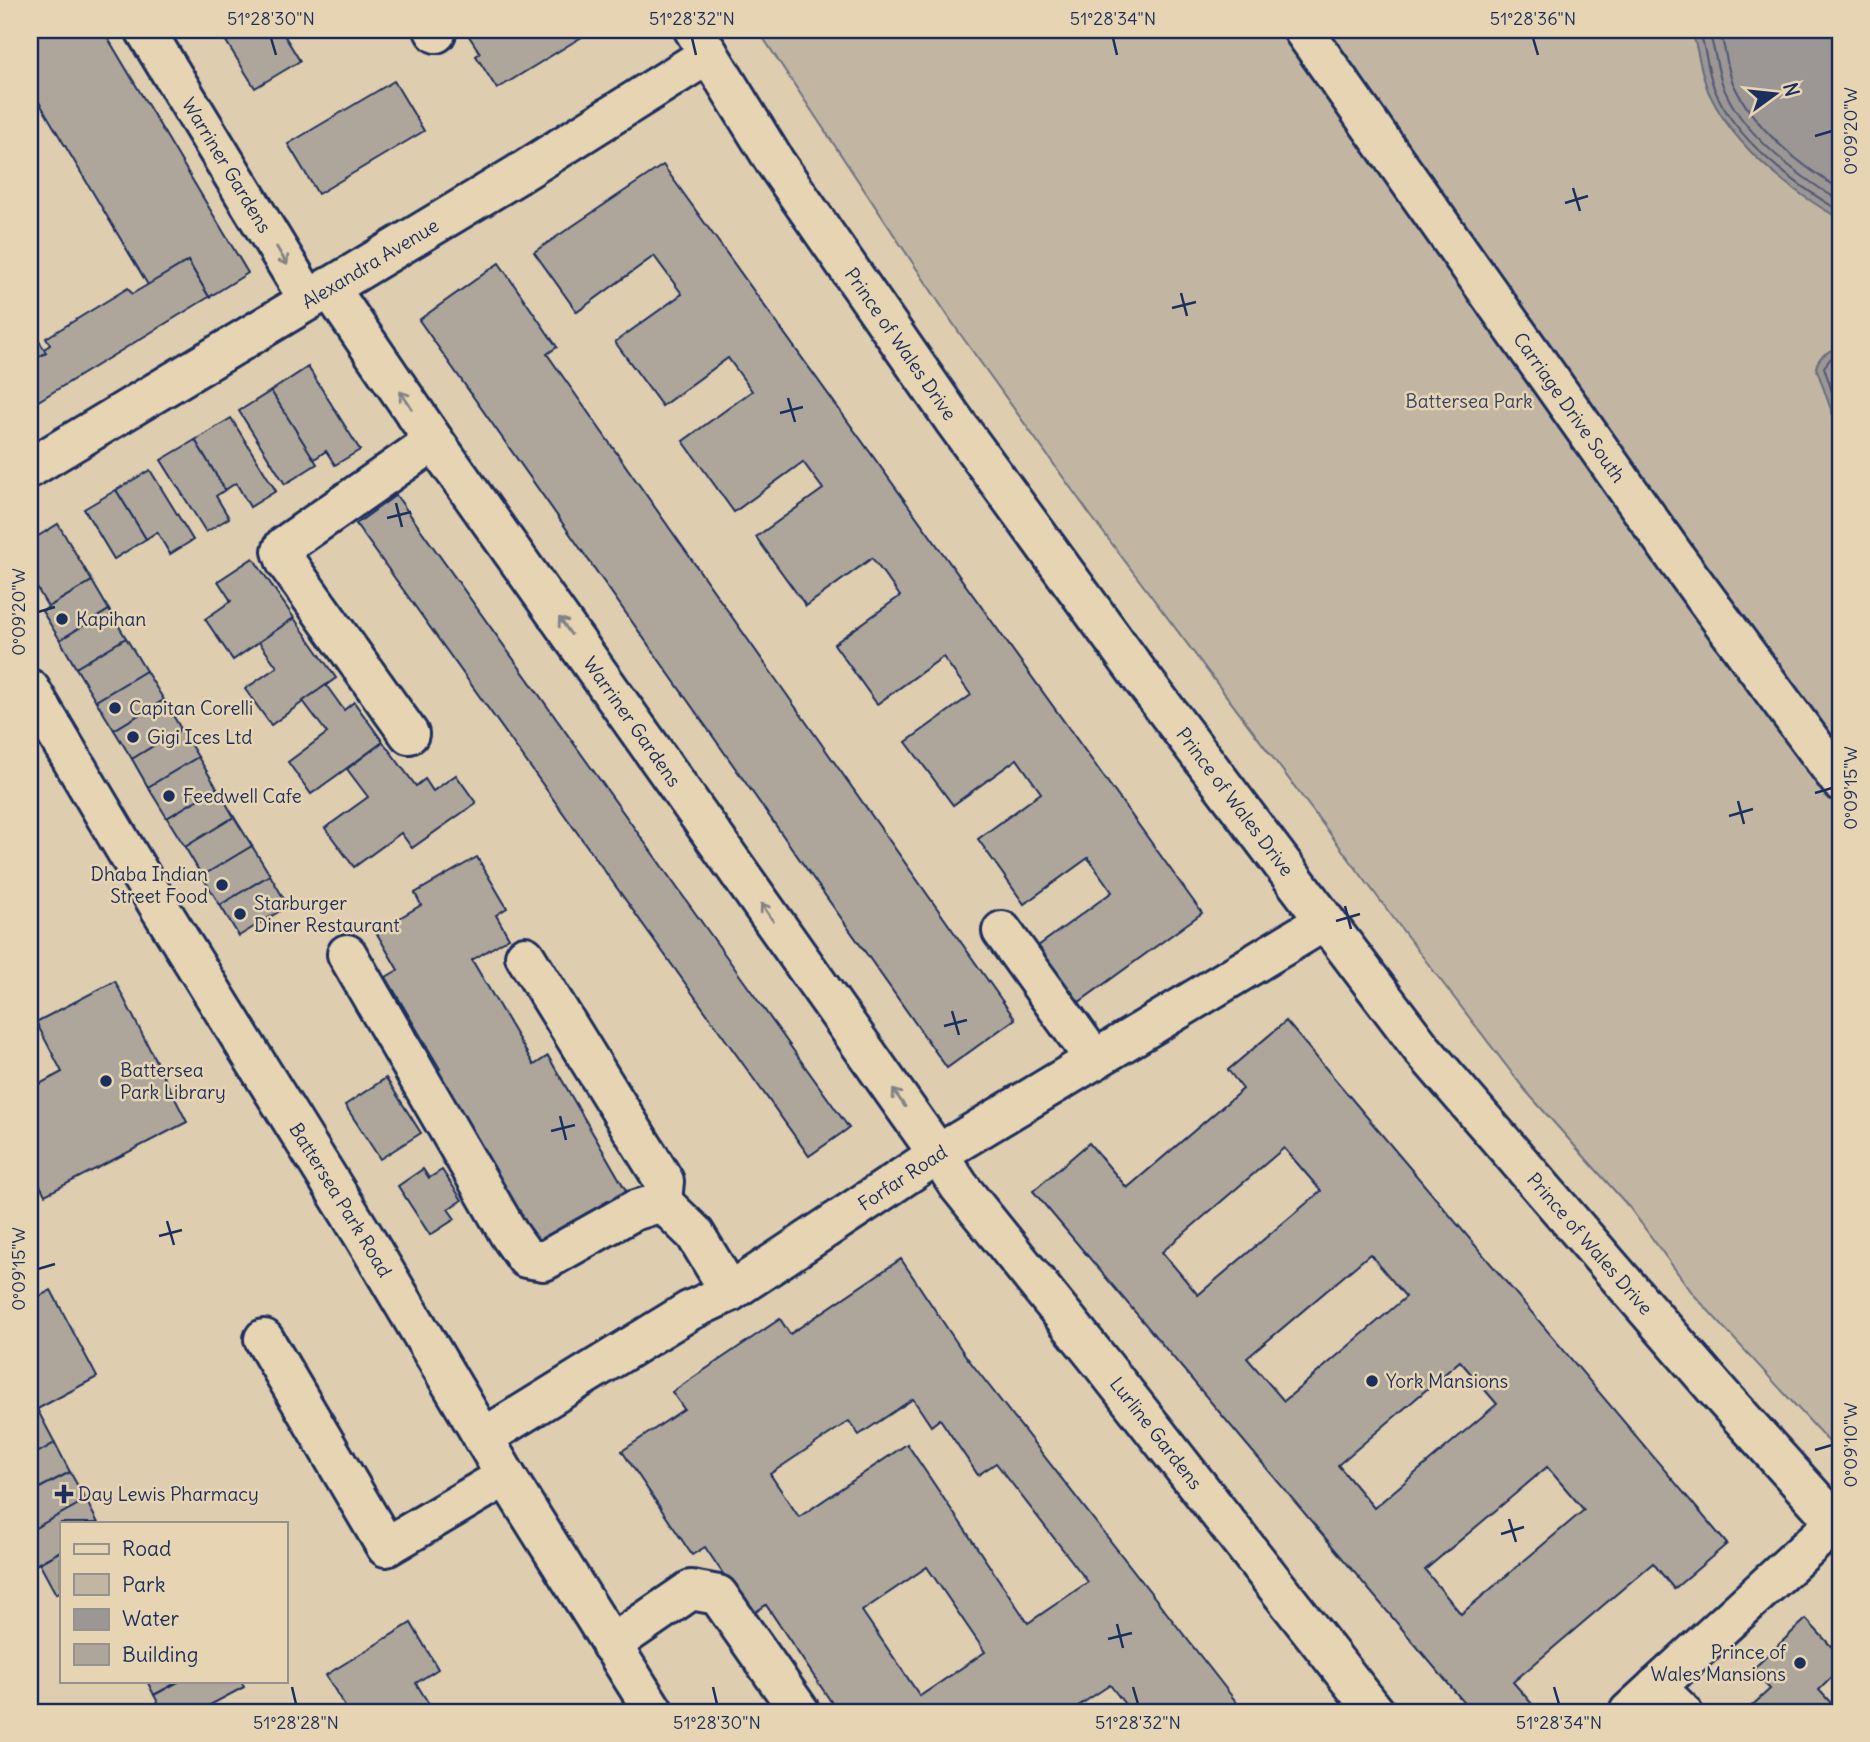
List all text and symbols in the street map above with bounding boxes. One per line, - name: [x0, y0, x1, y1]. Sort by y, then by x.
- text: 51°28'30"N: [227, 7, 315, 30]
- text: 51°28'32"N: [649, 7, 735, 30]
- text: 51°28'34"N: [1070, 7, 1156, 30]
- text: 51°28'36"N: [1490, 7, 1576, 30]
- north arrow: [1741, 60, 1811, 130]
- text: N: [1778, 80, 1805, 99]
- text: 0°09'20"W: [1839, 87, 1862, 175]
- street label: Warriner Gardens: [177, 93, 277, 237]
- street label: Alexandra Avenue: [297, 213, 443, 314]
- one-way arrow: [276, 245, 290, 265]
- street label: Prince of Wales Drive: [840, 263, 962, 425]
- street label: Carriage Drive South: [1508, 328, 1631, 487]
- park label: Battersea Park: [1405, 389, 1533, 413]
- one-way arrow: [399, 391, 413, 410]
- text: 0°09'20"W: [7, 568, 30, 656]
- place label: Kapihan: [76, 607, 146, 631]
- marker: Kapihan: [54, 611, 70, 627]
- one-way arrow: [558, 617, 572, 636]
- street label: Warriner Gardens: [578, 652, 687, 791]
- place label: Capitan Corelli: [129, 696, 253, 720]
- marker: Capitan Corelli: [107, 700, 123, 716]
- street label: Prince of Wales Drive: [1171, 723, 1299, 881]
- place label: Gigi Ices Ltd: [147, 725, 252, 749]
- marker: Gigi Ices Ltd: [125, 729, 141, 745]
- text: 0°09'15"W: [1839, 746, 1862, 830]
- place label: Feedwell Cafe: [183, 784, 302, 808]
- marker: Feedwell Cafe: [161, 788, 177, 804]
- place label: Dhaba Indian Street Food: [90, 862, 208, 908]
- marker: Dhaba Indian Street Food: [214, 877, 230, 893]
- place label: Starburger Diner Restaurant: [254, 891, 400, 937]
- one-way arrow: [760, 903, 774, 922]
- marker: Starburger Diner Restaurant: [232, 906, 248, 922]
- place label: Battersea Park Library: [120, 1058, 226, 1104]
- marker: Battersea Park Library: [98, 1073, 114, 1089]
- one-way arrow: [891, 1089, 906, 1108]
- street label: Battersea Park Road: [284, 1118, 397, 1281]
- street label: Forfar Road: [853, 1139, 951, 1216]
- street label: Prince of Wales Drive: [1522, 1168, 1658, 1320]
- text: 0°09'15"W: [7, 1227, 30, 1311]
- place label: York Mansions: [1386, 1369, 1508, 1393]
- street label: Lurline Gardens: [1105, 1372, 1208, 1494]
- marker: York Mansions: [1364, 1373, 1380, 1389]
- text: 0°09'10"W: [1839, 1403, 1862, 1487]
- place label: Day Lewis Pharmacy: [78, 1482, 259, 1506]
- marker: Day Lewis Pharmacy: [56, 1486, 72, 1502]
- legend: [60, 1522, 287, 1682]
- text: Road: [122, 1535, 171, 1562]
- text: Park: [122, 1571, 165, 1598]
- text: Water: [122, 1605, 180, 1632]
- place label: Prince of Wales Mansions: [1650, 1640, 1787, 1686]
- text: Building: [122, 1641, 198, 1668]
- marker: Prince of Wales Mansions: [1792, 1655, 1808, 1671]
- text: 51°28'28"N: [253, 1711, 339, 1734]
- text: 51°28'30"N: [673, 1711, 761, 1734]
- text: 51°28'32"N: [1095, 1711, 1181, 1734]
- text: 51°28'34"N: [1516, 1711, 1602, 1734]

